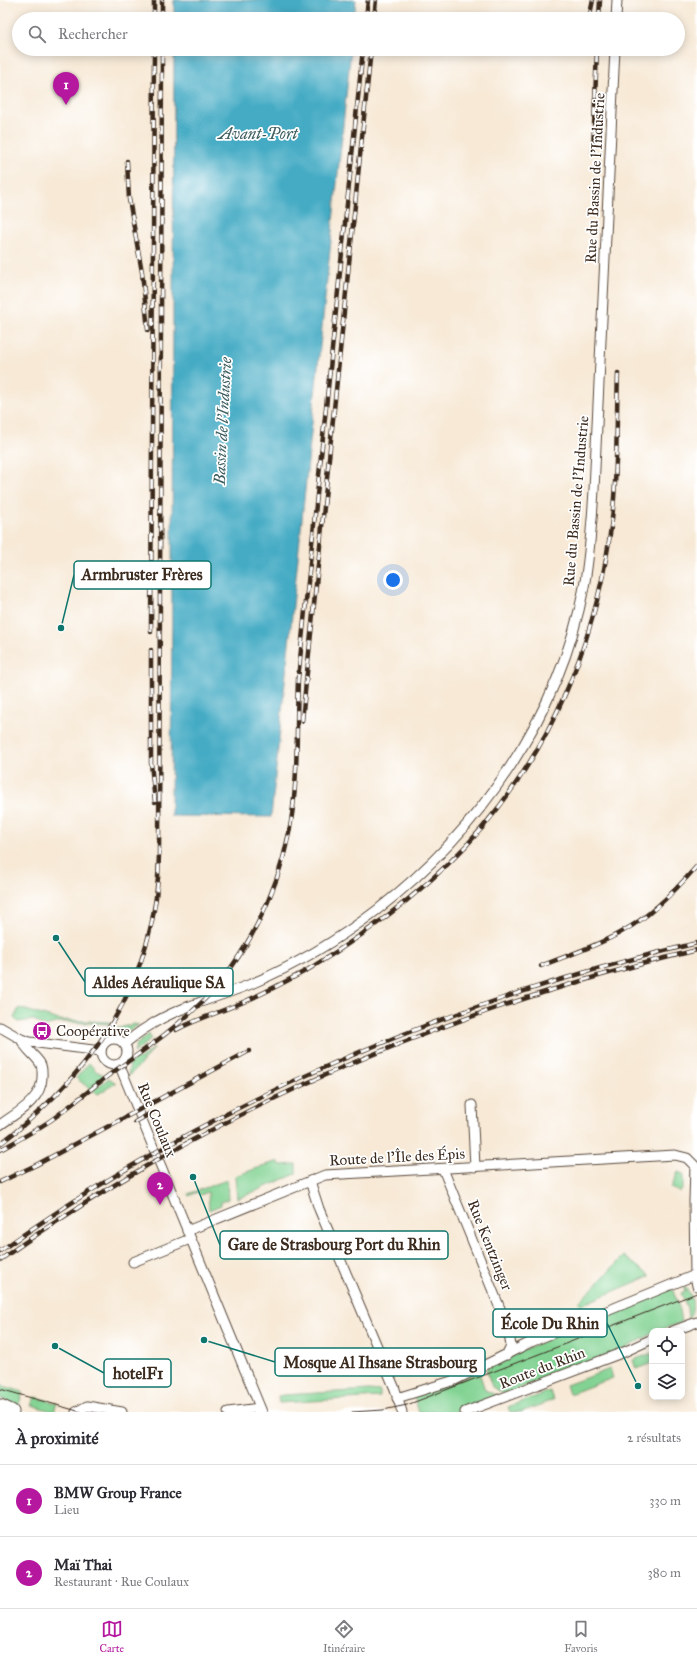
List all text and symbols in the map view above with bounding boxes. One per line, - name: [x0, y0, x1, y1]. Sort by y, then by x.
- search box: [12, 12, 685, 56]
- icon: search: [26, 23, 48, 45]
- text: Rechercher: [58, 25, 128, 43]
- pin: 1: [53, 72, 79, 105]
- street label: Rue du Bassin de l'Industrie: [582, 92, 608, 264]
- water label: Avant-Port: [216, 124, 299, 143]
- water label: Bassin de l'Industrie: [210, 356, 235, 486]
- street label: Rue du Bassin de l'Industrie: [560, 415, 592, 587]
- callout: Armbruster Frères: [74, 561, 211, 589]
- text: Armbruster Frères: [80, 565, 203, 584]
- your location: [383, 570, 403, 590]
- callout: Aldes Aéraulique SA: [85, 968, 233, 996]
- text: Aldes Aéraulique SA: [92, 973, 226, 993]
- bus stop icon: Coopérative: [31, 1020, 53, 1042]
- place label: Coopérative: [56, 1022, 130, 1040]
- street label: Rue Coulaux: [134, 1080, 180, 1160]
- street label: Route de l'Île des Épis: [329, 1143, 465, 1170]
- pin: 2: [147, 1172, 173, 1205]
- street label: Rue Kentzinger: [464, 1197, 516, 1293]
- callout: Gare de Strasbourg Port du Rhin: [220, 1231, 448, 1259]
- text: Gare de Strasbourg Port du Rhin: [228, 1235, 441, 1255]
- callout: École Du Rhin: [493, 1309, 607, 1337]
- text: École Du Rhin: [501, 1312, 600, 1333]
- map controls: [649, 1328, 685, 1400]
- button: locate: [649, 1328, 685, 1364]
- street label: Route du Rhin: [496, 1343, 588, 1393]
- callout: Mosque Al Ihsane Strasbourg: [275, 1348, 485, 1376]
- text: Mosque Al Ihsane Strasbourg: [283, 1353, 477, 1373]
- callout: hotelF1: [104, 1359, 171, 1387]
- text: hotelF1: [112, 1364, 164, 1383]
- button: layers: [649, 1364, 685, 1400]
- text: À proximité: [16, 1428, 99, 1449]
- text: 2 résultats: [627, 1430, 681, 1446]
- text: BMW Group France: [54, 1484, 182, 1502]
- text: 1: [26, 1493, 32, 1509]
- text: 330 m: [649, 1493, 681, 1509]
- text: Lieu: [54, 1502, 79, 1518]
- text: Maï Thai: [54, 1556, 112, 1574]
- text: 2: [26, 1565, 32, 1581]
- text: 380 m: [648, 1565, 681, 1581]
- text: Restaurant · Rue Coulaux: [54, 1574, 189, 1590]
- tab: Carte: [99, 1618, 124, 1655]
- tab: Itinéraire: [323, 1618, 365, 1655]
- tab: Favoris: [564, 1618, 598, 1655]

